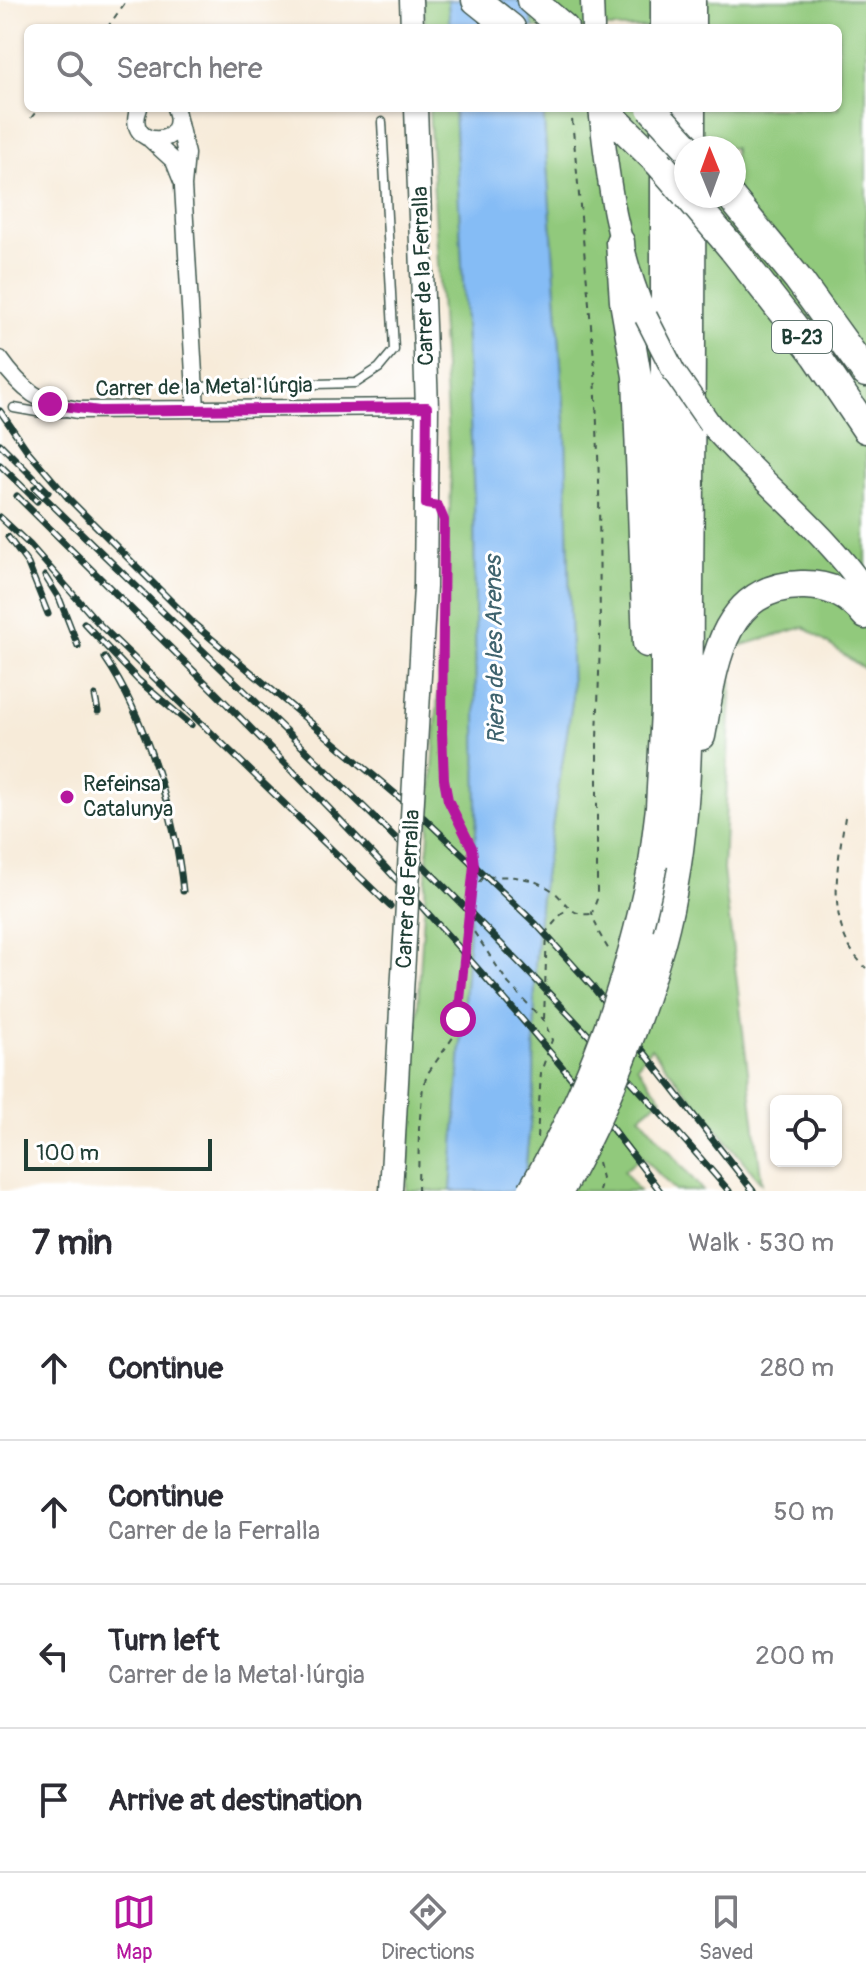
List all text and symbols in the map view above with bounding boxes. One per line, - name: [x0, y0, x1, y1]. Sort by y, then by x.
- search box: [24, 24, 842, 112]
- icon: search: [52, 46, 96, 90]
- text: Search here: [116, 50, 263, 87]
- north arrow: [674, 136, 746, 208]
- street label: Carrer de la Ferralla: [406, 186, 440, 366]
- road number: B-23: [772, 321, 832, 353]
- street label: Carrer de la Metal·lúrgia: [95, 371, 313, 403]
- route end: [32, 386, 68, 422]
- water label: Riera de les Arenes: [479, 553, 511, 745]
- place label: Refeinsa Catalunya: [83, 770, 173, 823]
- marker: Refeinsa Catalunya: [58, 788, 76, 806]
- street label: Carrer de Ferralla: [390, 809, 426, 969]
- route start: [440, 1001, 476, 1037]
- map controls: [770, 1095, 842, 1167]
- button: locate: [770, 1095, 842, 1167]
- scale bar: [24, 1135, 212, 1171]
- text: 100 m: [36, 1139, 99, 1167]
- text: 7 min: [32, 1222, 113, 1265]
- text: Walk · 530 m: [688, 1227, 834, 1259]
- icon: ahead: [32, 1346, 76, 1390]
- text: Continue: [108, 1350, 223, 1387]
- text: 280 m: [760, 1352, 834, 1384]
- text: Continue: [108, 1478, 223, 1515]
- icon: ahead: [32, 1490, 76, 1534]
- text: 50 m: [773, 1496, 834, 1528]
- text: Carrer de la Ferralla: [108, 1515, 320, 1547]
- text: Turn left: [108, 1622, 219, 1659]
- icon: left: [32, 1634, 76, 1678]
- text: 200 m: [755, 1640, 834, 1672]
- text: Carrer de la Metal·lúrgia: [108, 1659, 365, 1691]
- icon: arrive: [32, 1778, 76, 1822]
- text: Arrive at destination: [108, 1782, 362, 1819]
- tab: Map: [112, 1890, 156, 1966]
- tab: Directions: [381, 1890, 474, 1966]
- tab: Saved: [699, 1890, 754, 1966]

